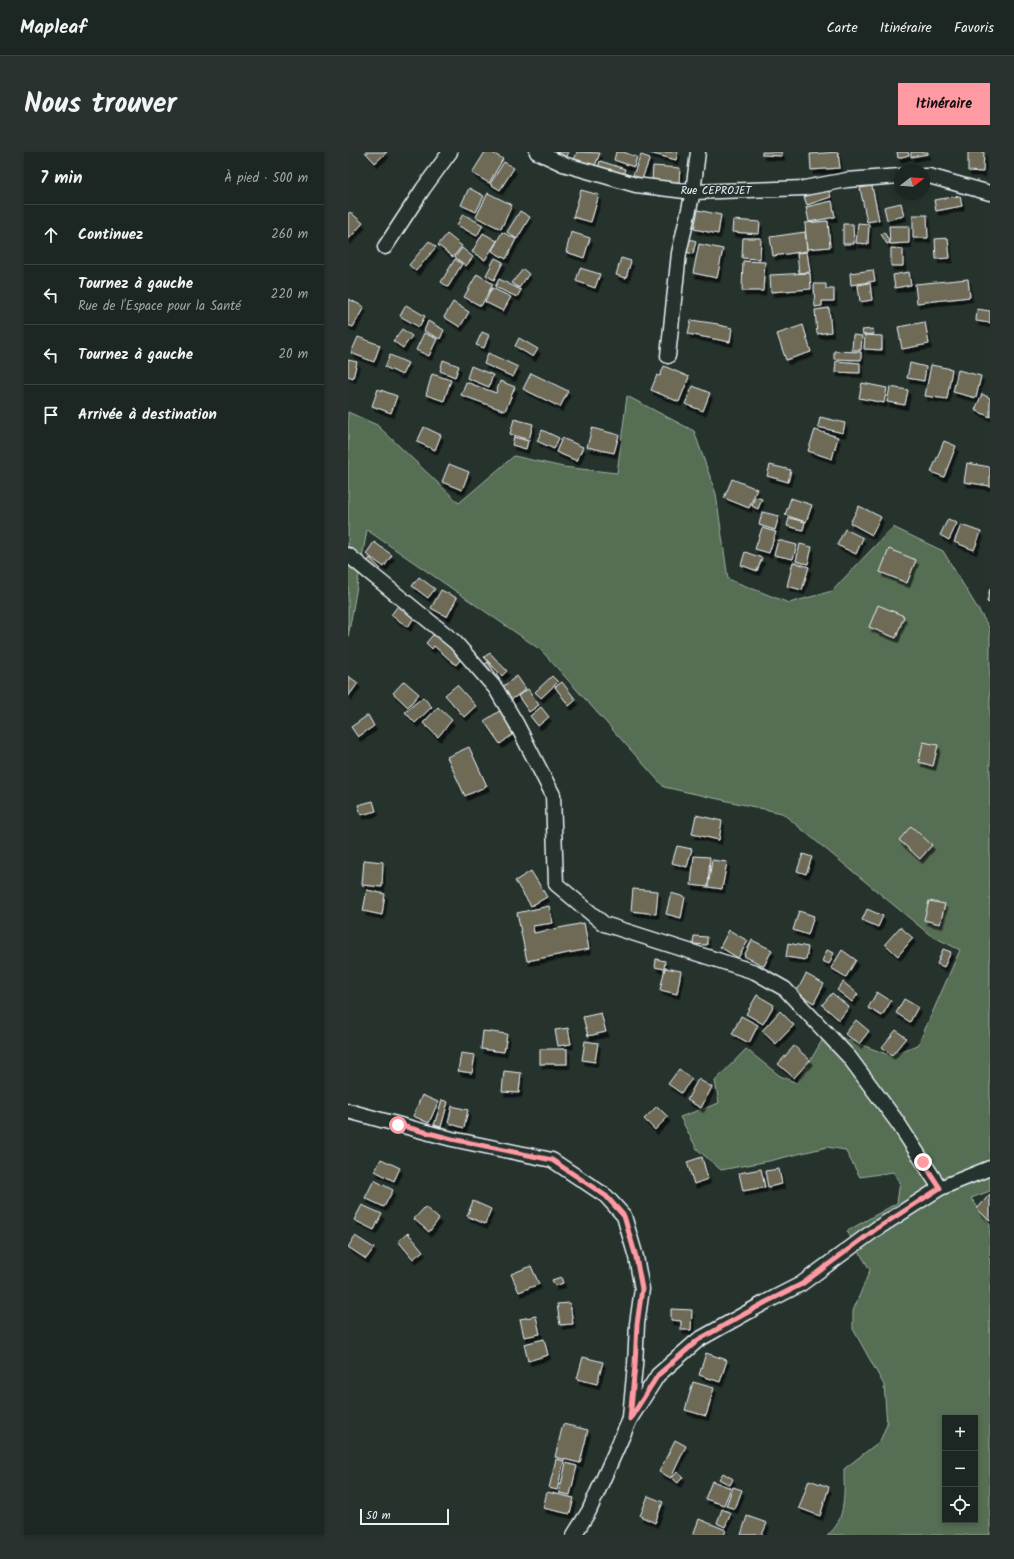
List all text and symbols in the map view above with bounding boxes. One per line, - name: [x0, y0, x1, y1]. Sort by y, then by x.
- text: Mapleaf: [20, 13, 87, 43]
- text: Carte: [826, 17, 858, 39]
- text: Itinéraire: [880, 17, 932, 39]
- text: Favoris: [954, 17, 994, 39]
- text: Nous trouver: [24, 82, 177, 127]
- button: Itinéraire: [898, 83, 990, 125]
- north arrow: [894, 164, 930, 200]
- text: 7 min: [40, 165, 82, 192]
- text: À pied · 500 m: [224, 168, 308, 189]
- street label: Rue CEPROJET: [681, 182, 752, 200]
- text: Continuez: [78, 223, 143, 247]
- icon: ahead: [40, 224, 62, 246]
- text: 260 m: [271, 224, 308, 245]
- text: Tournez à gauche: [78, 272, 193, 296]
- icon: left: [40, 284, 62, 306]
- text: 220 m: [271, 284, 308, 305]
- text: Rue de l'Espace pour la Santé: [78, 296, 241, 317]
- text: Tournez à gauche: [78, 343, 193, 367]
- icon: left: [40, 344, 62, 366]
- text: 20 m: [278, 344, 308, 365]
- text: Arrivée à destination: [78, 403, 217, 427]
- icon: arrive: [40, 404, 62, 426]
- route start: [389, 1116, 407, 1134]
- route end: [914, 1153, 932, 1171]
- map controls: [942, 1415, 978, 1523]
- button: +: [942, 1415, 978, 1451]
- button: −: [942, 1451, 978, 1487]
- button: locate: [942, 1487, 978, 1523]
- scale bar: [360, 1507, 449, 1526]
- text: 50 m: [366, 1507, 391, 1525]

